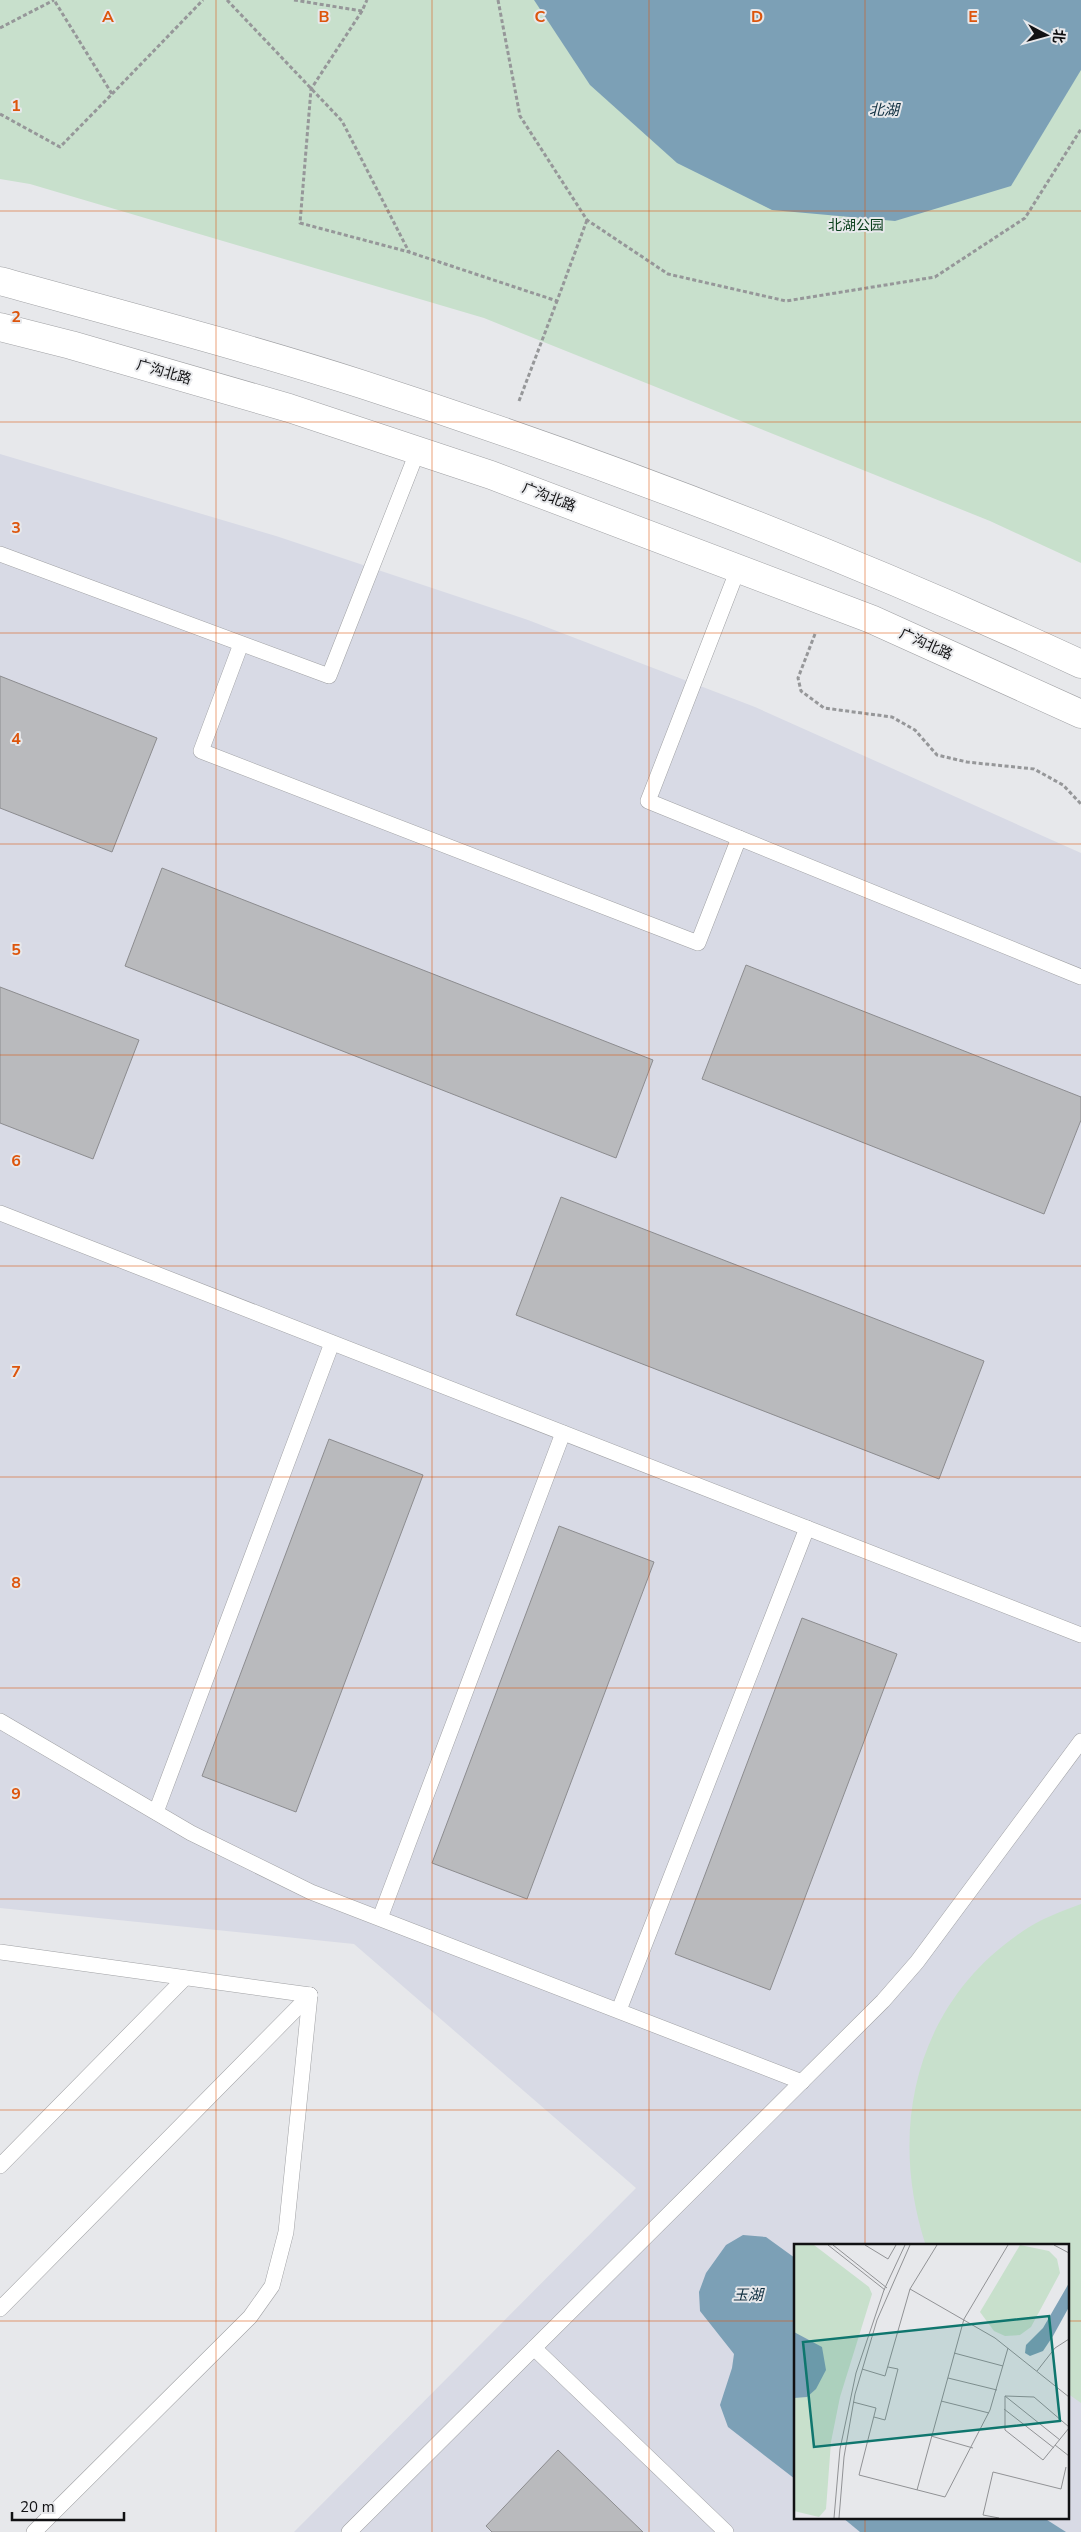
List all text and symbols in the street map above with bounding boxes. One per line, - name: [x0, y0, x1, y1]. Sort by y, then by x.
- text: A: [102, 6, 114, 28]
- text: B: [318, 6, 330, 28]
- text: C: [535, 6, 546, 28]
- text: D: [751, 6, 763, 28]
- text: E: [968, 6, 978, 28]
- north arrow: [1021, 10, 1071, 60]
- text: 北: [1048, 28, 1069, 44]
- text: 1: [11, 95, 21, 117]
- water label: 北湖: [869, 100, 901, 120]
- park label: 北湖公园: [828, 216, 884, 235]
- text: 2: [11, 306, 21, 328]
- street label: 广沟北路: [134, 355, 194, 389]
- street label: 广沟北路: [519, 478, 579, 516]
- text: 3: [11, 517, 21, 539]
- street label: 广沟北路: [897, 624, 955, 664]
- text: 4: [11, 728, 21, 750]
- text: 5: [11, 939, 21, 961]
- text: 6: [11, 1150, 21, 1172]
- text: 7: [11, 1361, 21, 1383]
- text: 8: [11, 1572, 21, 1594]
- text: 9: [11, 1783, 21, 1805]
- inset map: [794, 2244, 1068, 2520]
- water label: 玉湖: [733, 2285, 765, 2305]
- scale bar: [12, 2490, 125, 2522]
- text: 20 m: [20, 2497, 55, 2517]

